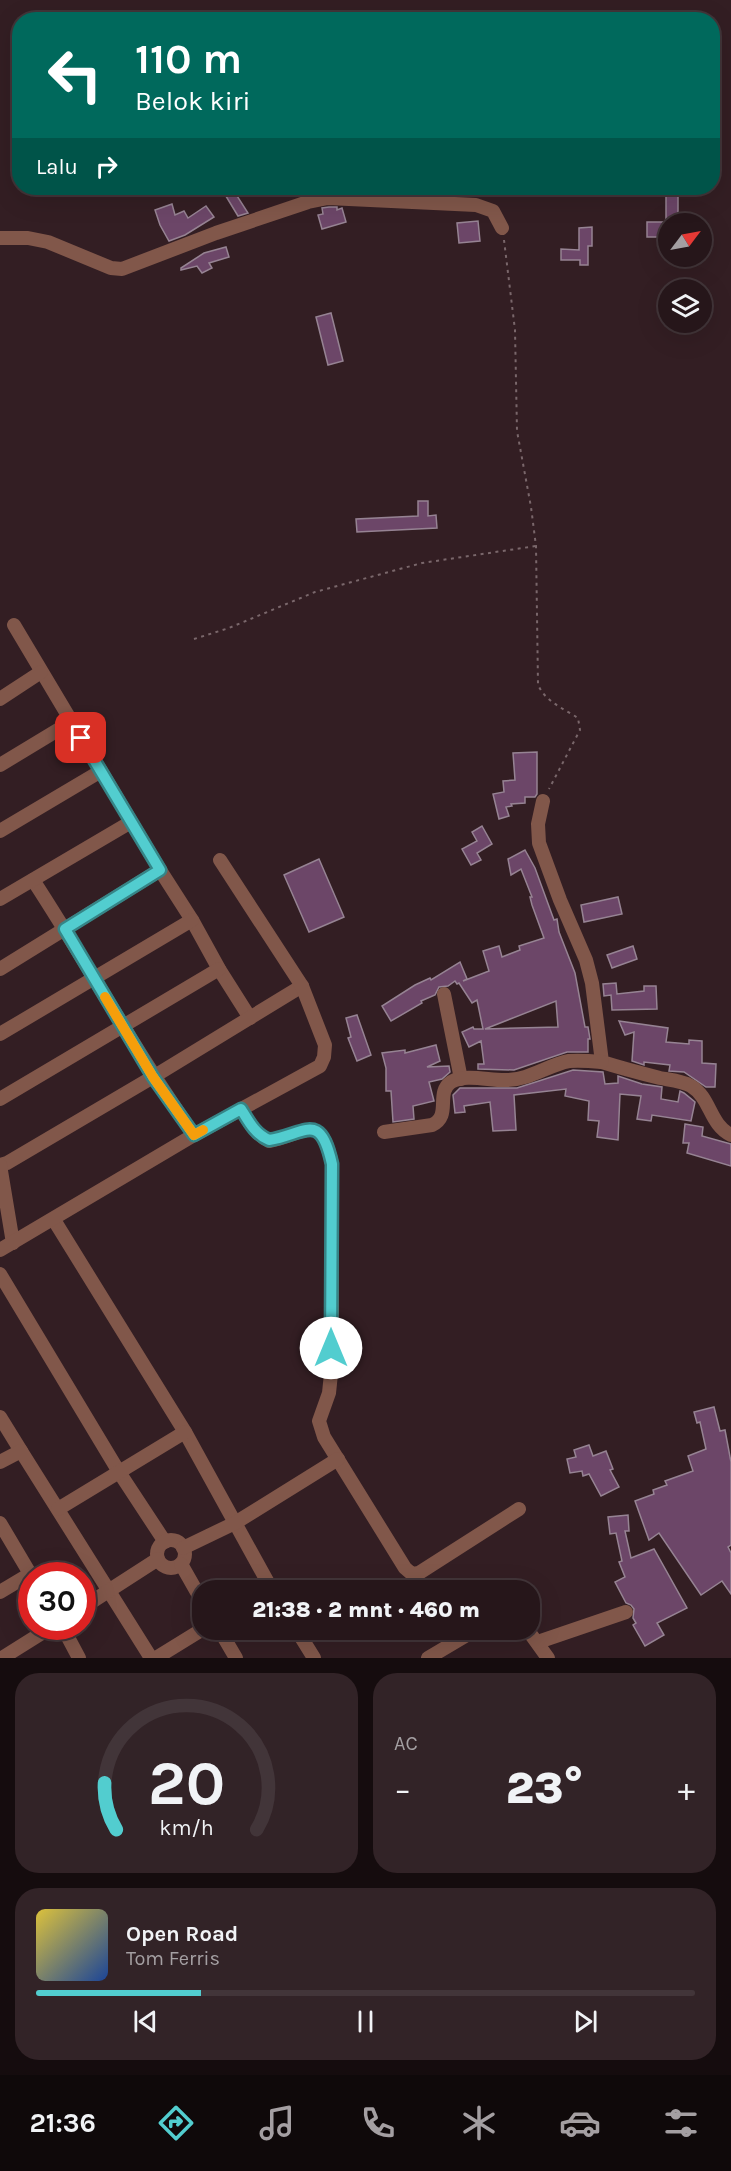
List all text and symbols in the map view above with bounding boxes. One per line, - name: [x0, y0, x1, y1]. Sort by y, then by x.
- text: 110 m: [135, 34, 242, 84]
- icon: left: [36, 36, 114, 114]
- text: Belok kiri: [135, 85, 251, 117]
- icon: right: [90, 150, 123, 183]
- text: Lalu: [36, 154, 78, 180]
- north arrow: [658, 213, 712, 267]
- map controls: [658, 213, 712, 333]
- button: layers: [658, 279, 712, 333]
- pin: [55, 712, 106, 763]
- icon: arrive: [64, 721, 97, 754]
- position arrow: [299, 1316, 363, 1380]
- speed limit sign: 30: [18, 1562, 96, 1640]
- text: 21:38 · 2 mnt · 460 m: [252, 1597, 480, 1623]
- text: AC: [394, 1732, 418, 1755]
- text: 20: [148, 1747, 225, 1820]
- text: 23°: [506, 1762, 583, 1814]
- text: −: [394, 1770, 411, 1808]
- text: +: [678, 1770, 695, 1808]
- text: km/h: [159, 1815, 214, 1840]
- text: Open Road: [126, 1921, 238, 1947]
- text: Tom Ferris: [126, 1947, 220, 1970]
- icon: previous: [129, 2005, 162, 2038]
- icon: pause: [349, 2005, 382, 2038]
- icon: next: [569, 2005, 602, 2038]
- icon: directions: [155, 2102, 197, 2144]
- icon: music: [256, 2102, 298, 2144]
- icon: phone: [357, 2102, 399, 2144]
- icon: climate: [458, 2102, 500, 2144]
- icon: car: [559, 2102, 601, 2144]
- icon: filters: [660, 2102, 702, 2144]
- text: 21:36: [29, 2107, 96, 2139]

